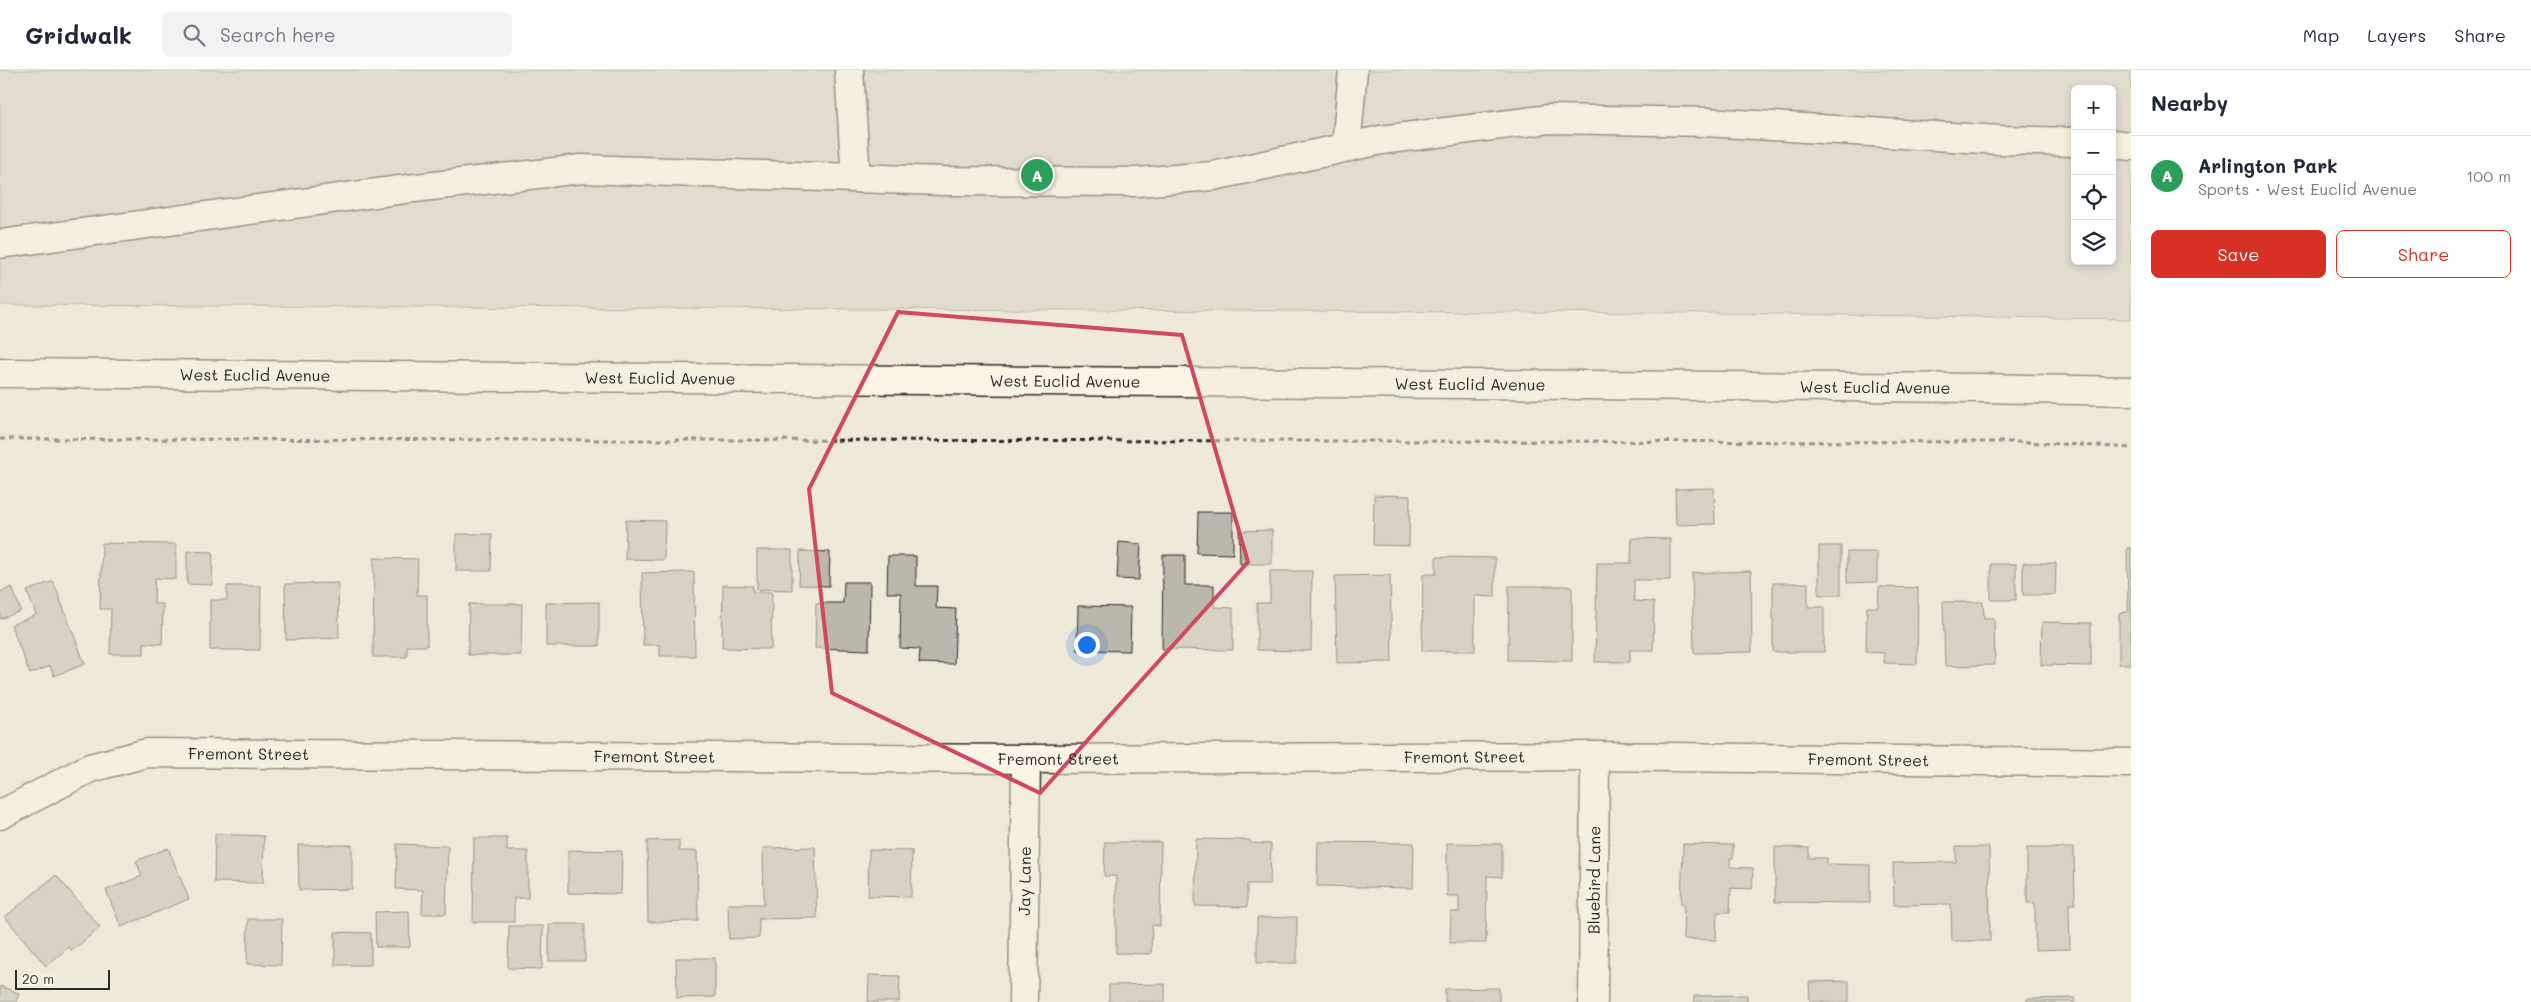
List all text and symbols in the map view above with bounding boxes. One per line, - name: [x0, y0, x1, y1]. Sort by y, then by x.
- search box: [162, 12, 512, 57]
- text: Gridwalk: [25, 19, 132, 50]
- icon: search: [180, 21, 208, 49]
- text: Search here: [220, 22, 336, 47]
- text: Map: [2303, 23, 2339, 47]
- text: Layers: [2367, 23, 2426, 47]
- text: Share: [2454, 23, 2506, 47]
- map controls: [2071, 85, 2116, 265]
- button: +: [2071, 85, 2116, 130]
- text: Nearby: [2151, 89, 2228, 116]
- button: −: [2071, 130, 2116, 175]
- text: Arlington Park: [2198, 153, 2337, 178]
- pin: A: [1021, 156, 1053, 194]
- text: A: [2161, 165, 2173, 186]
- text: 100 m: [2466, 165, 2511, 186]
- button: locate: [2071, 175, 2116, 220]
- text: Sports · West Euclid Avenue: [2198, 178, 2417, 199]
- button: layers: [2071, 220, 2116, 265]
- button: Save: [2151, 230, 2326, 278]
- button: Share: [2336, 230, 2511, 278]
- street label: West Euclid Avenue: [179, 363, 331, 386]
- street label: West Euclid Avenue: [584, 366, 736, 389]
- street label: West Euclid Avenue: [989, 369, 1141, 392]
- street label: West Euclid Avenue: [1394, 373, 1545, 395]
- street label: West Euclid Avenue: [1799, 376, 1950, 398]
- your location: [1074, 632, 1100, 658]
- street label: Fremont Street: [188, 742, 309, 764]
- street label: Fremont Street: [594, 745, 715, 767]
- street label: Fremont Street: [1404, 745, 1525, 767]
- street label: Fremont Street: [998, 748, 1119, 769]
- street label: Fremont Street: [1808, 748, 1929, 770]
- street label: Bluebird Lane: [1583, 826, 1604, 934]
- street label: Jay Lane: [1013, 846, 1035, 916]
- scale bar: [15, 967, 110, 990]
- text: 20 m: [22, 969, 54, 988]

